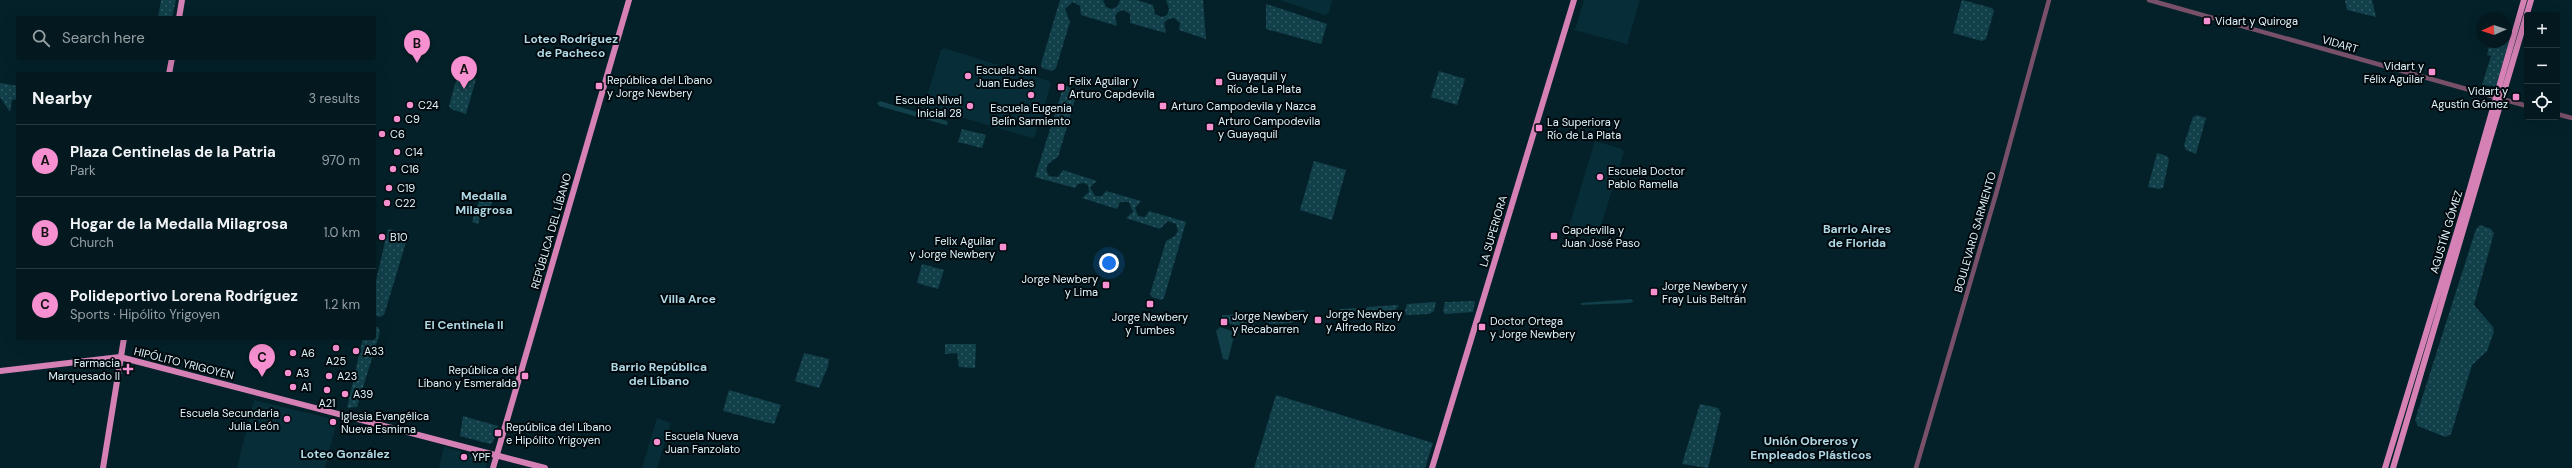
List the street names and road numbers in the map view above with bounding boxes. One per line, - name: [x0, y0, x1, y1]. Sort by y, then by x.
- street label: VIDART: [2320, 32, 2360, 56]
- street label: BOULEVARD SARMIENTO: [1951, 170, 1999, 294]
- street label: REPÚBLICA DEL LÍBANO: [528, 171, 574, 291]
- street label: AGUSTÍN GÓMEZ: [2427, 189, 2465, 275]
- street label: LA SUPERIORA: [1476, 194, 1510, 268]
- street label: HIPÓLITO YRIGOYEN: [133, 344, 235, 382]

